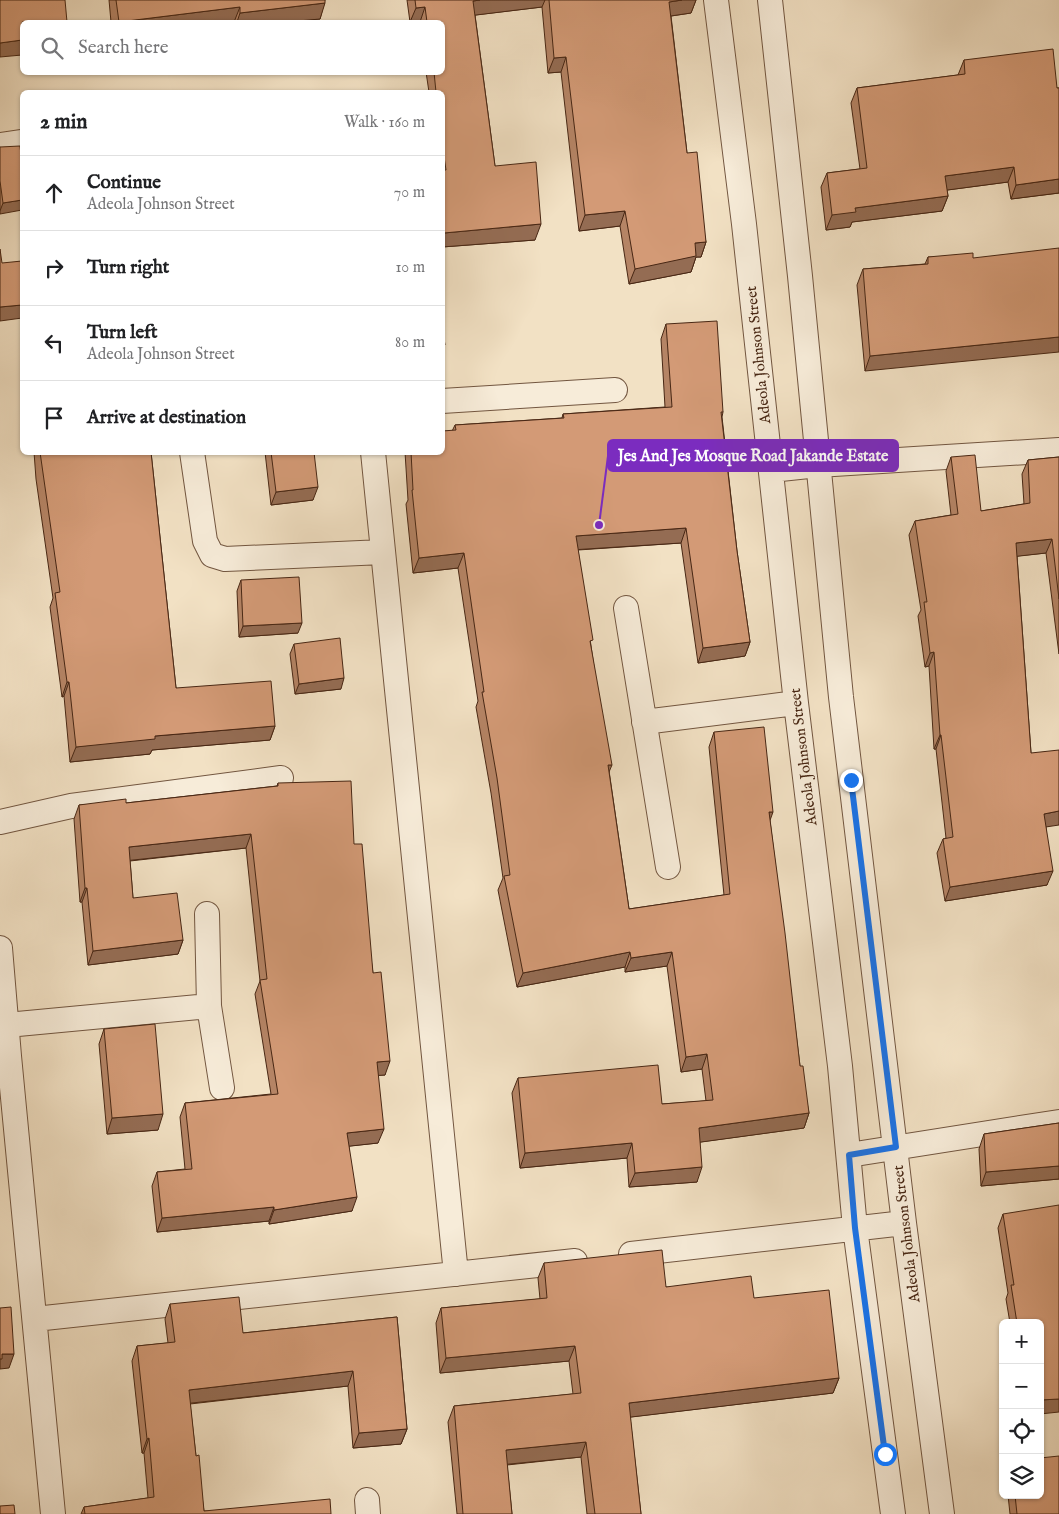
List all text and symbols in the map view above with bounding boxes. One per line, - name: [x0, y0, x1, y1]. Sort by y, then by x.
- search box: [20, 20, 445, 75]
- icon: search: [38, 34, 66, 62]
- text: Search here: [78, 36, 169, 60]
- text: 2 min: [40, 109, 87, 136]
- text: Walk · 160 m: [344, 113, 425, 133]
- text: Continue: [87, 171, 161, 195]
- icon: ahead: [40, 179, 68, 207]
- text: 70 m: [394, 183, 425, 203]
- text: Adeola Johnson Street: [87, 195, 235, 215]
- icon: right: [40, 254, 68, 282]
- text: Turn right: [87, 256, 169, 280]
- text: 10 m: [395, 258, 425, 278]
- street label: Adeola Johnson Street: [742, 285, 775, 426]
- text: Turn left: [87, 321, 158, 345]
- icon: left: [40, 329, 68, 357]
- text: 80 m: [395, 333, 425, 353]
- text: Adeola Johnson Street: [87, 345, 235, 365]
- icon: arrive: [40, 404, 68, 432]
- text: Arrive at destination: [87, 406, 246, 430]
- callout: Jes And Jes Mosque Road Jakande Estate: [608, 440, 898, 471]
- text: Jes And Jes Mosque Road Jakande Estate: [616, 447, 889, 467]
- street label: Adeola Johnson Street: [786, 687, 821, 828]
- route end: [840, 769, 863, 792]
- street label: Adeola Johnson Street: [889, 1164, 924, 1305]
- map controls: [999, 1319, 1044, 1499]
- button: +: [999, 1319, 1044, 1364]
- button: −: [999, 1364, 1044, 1409]
- button: locate: [999, 1409, 1044, 1454]
- route start: [874, 1443, 897, 1466]
- button: layers: [999, 1454, 1044, 1499]

